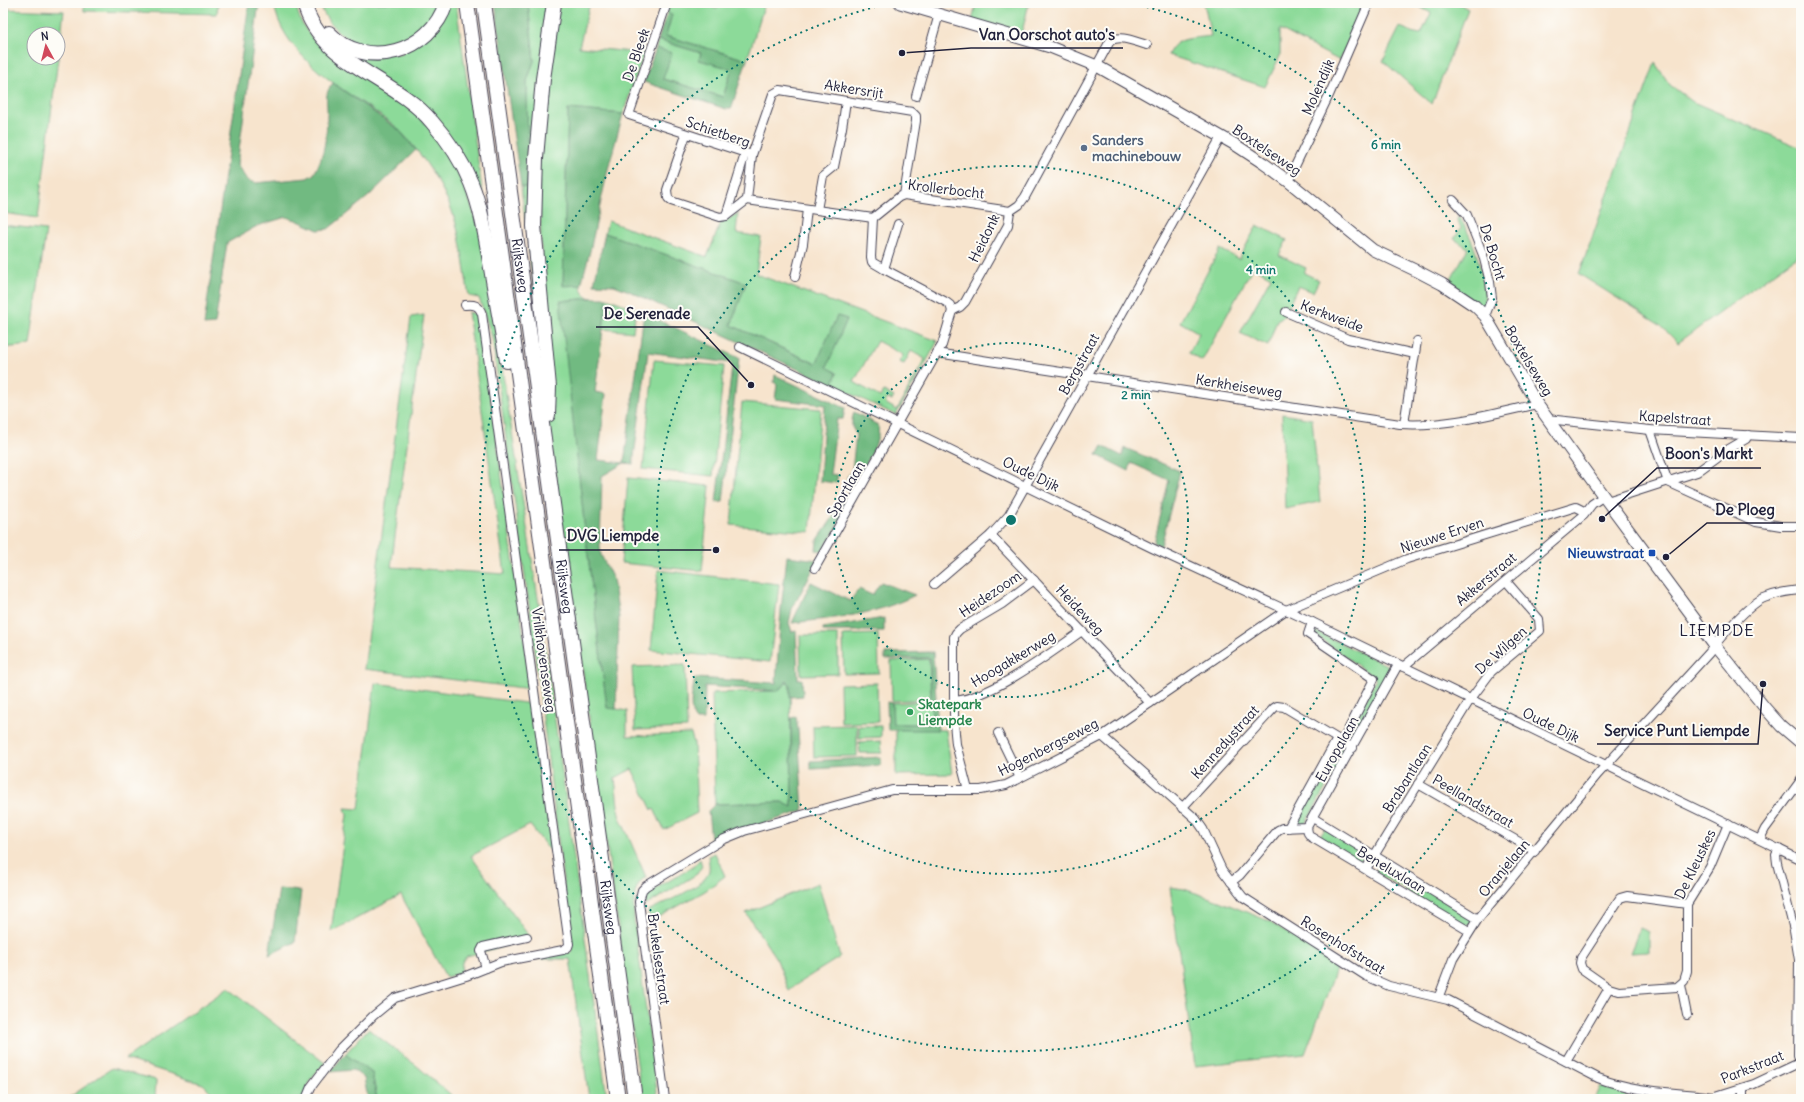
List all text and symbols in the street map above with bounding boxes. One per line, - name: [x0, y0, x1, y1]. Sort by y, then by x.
- callout: Van Oorschot auto's: [971, 21, 1123, 48]
- text: Van Oorschot auto's: [979, 25, 1115, 44]
- north arrow: [26, 26, 66, 66]
- street label: De Bleek: [618, 26, 654, 84]
- text: N: [40, 29, 49, 43]
- street label: Molendijk: [1298, 56, 1338, 118]
- street label: Akkersrijt: [823, 75, 885, 103]
- street label: Schietberg: [683, 113, 753, 151]
- street label: Boxtelseweg: [1229, 120, 1305, 180]
- place label: Sanders machinebouw: [1092, 131, 1181, 165]
- text: 6 min: [1371, 137, 1401, 152]
- marker: Sanders machinebouw: [1079, 143, 1089, 153]
- street label: Krollerbocht: [907, 175, 986, 203]
- street label: Heidonk: [965, 211, 1003, 265]
- street label: De Bocht: [1476, 222, 1510, 282]
- street label: Rijksweg: [507, 237, 533, 294]
- text: 4 min: [1246, 262, 1276, 277]
- street label: Kerkweide: [1298, 296, 1366, 336]
- callout: De Serenade: [596, 300, 698, 327]
- text: De Serenade: [604, 304, 690, 323]
- street label: Boxtelseweg: [1501, 322, 1557, 400]
- street label: Bergstraat: [1055, 330, 1103, 398]
- street label: Kerkheiseweg: [1194, 370, 1284, 402]
- text: 2 min: [1121, 387, 1151, 402]
- street label: Kapelstraat: [1638, 406, 1712, 430]
- callout: Boon's Markt: [1657, 441, 1761, 468]
- text: Boon's Markt: [1665, 444, 1754, 463]
- street label: Oude Dijk: [999, 452, 1063, 496]
- street label: Sportlaan: [823, 458, 869, 520]
- callout: De Ploeg: [1707, 496, 1783, 523]
- text: De Ploeg: [1715, 500, 1775, 520]
- centre of rings: [1004, 513, 1018, 527]
- street label: Nieuwe Erven: [1398, 513, 1486, 557]
- callout: DVG Liempde: [559, 523, 667, 550]
- text: DVG Liempde: [567, 526, 659, 546]
- place label: Nieuwstraat: [1567, 544, 1644, 562]
- street label: Akkerstraat: [1452, 548, 1520, 610]
- marker: Nieuwstraat: [1647, 548, 1657, 558]
- street label: Rijksweg: [552, 558, 577, 615]
- street label: Heidezoom: [956, 567, 1024, 621]
- street label: Heideweg: [1052, 581, 1108, 639]
- street label: Vrilkhovenseweg: [528, 606, 560, 714]
- district label: LIEMPDE: [1679, 620, 1755, 640]
- street label: De Wilgen: [1471, 622, 1531, 678]
- street label: Hoogakkerweg: [967, 627, 1059, 691]
- place label: Skatepark Liempde: [918, 695, 982, 729]
- street label: Kennedystraat: [1187, 701, 1263, 783]
- street label: Oude Dijk: [1519, 703, 1583, 747]
- marker: Skatepark Liempde: [905, 707, 915, 717]
- street label: Europalaan: [1311, 713, 1363, 785]
- street label: Hogenbergseweg: [995, 714, 1101, 780]
- callout: Service Punt Liempde: [1597, 717, 1758, 744]
- text: Service Punt Liempde: [1604, 721, 1750, 741]
- street label: Brabantlaan: [1379, 740, 1435, 816]
- street label: Peellandstraat: [1429, 770, 1517, 832]
- street label: De Kleuskes: [1670, 826, 1720, 902]
- street label: Oranjelaan: [1474, 835, 1534, 901]
- street label: Beneluxlaan: [1354, 842, 1430, 898]
- street label: Rijksweg: [596, 879, 621, 936]
- street label: Brukelsestraat: [644, 912, 674, 1006]
- street label: Rosenhofstraat: [1297, 912, 1389, 978]
- street label: Parkstraat: [1718, 1046, 1786, 1088]

